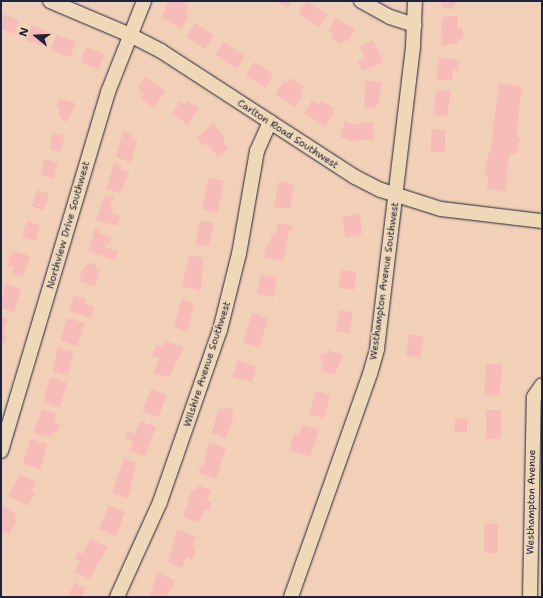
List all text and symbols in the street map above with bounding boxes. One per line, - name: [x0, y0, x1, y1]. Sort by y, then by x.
- north arrow: [16, 16, 56, 56]
- text: N: [16, 26, 33, 39]
- street label: Carlton Road Southwest: [235, 97, 341, 171]
- street label: Northview Drive Southwest: [44, 160, 92, 290]
- street label: Westhampton Avenue Southwest: [367, 201, 401, 361]
- street label: Wilshire Avenue Southwest: [181, 300, 233, 428]
- street label: Westhampton Avenue: [524, 449, 538, 555]

